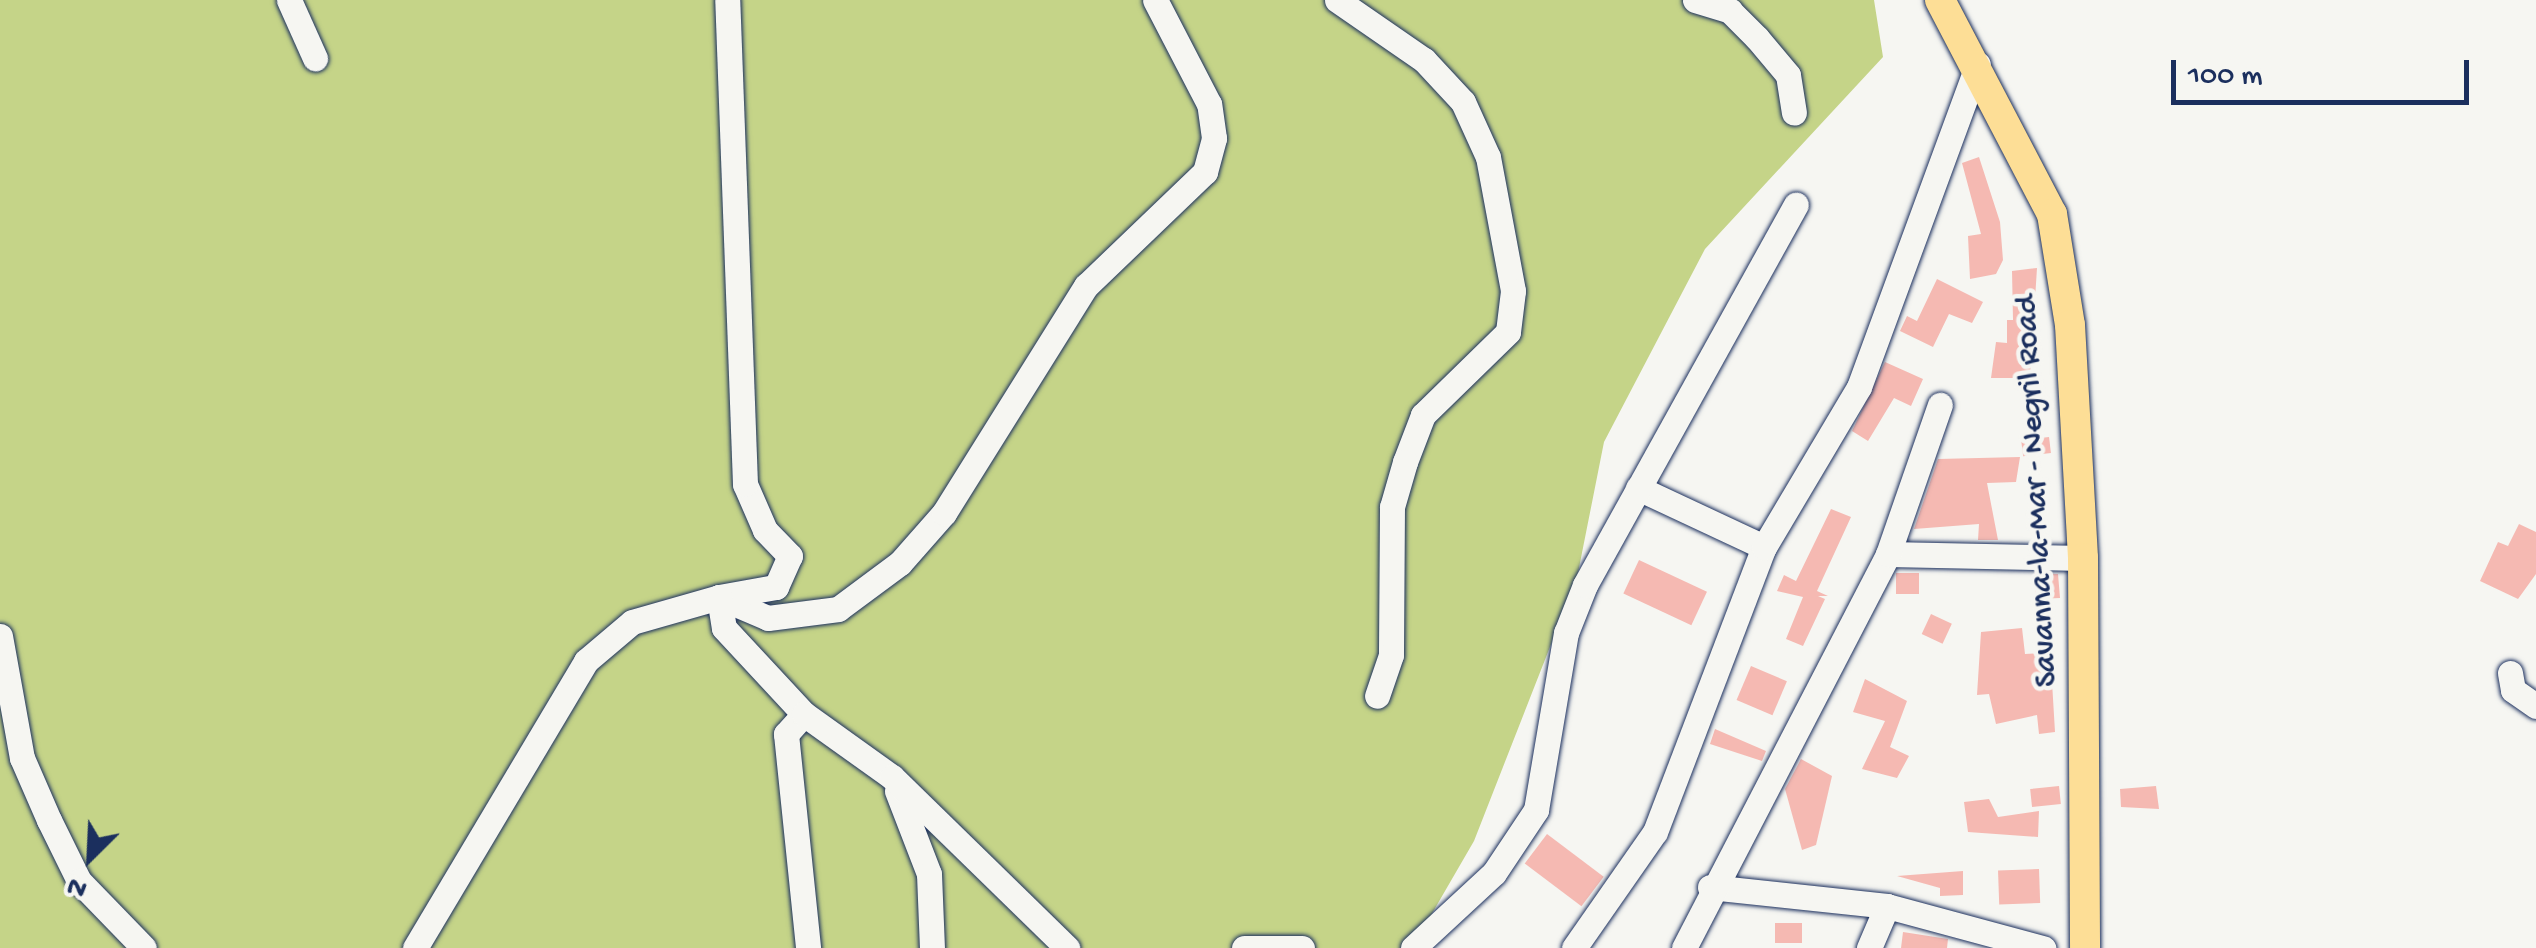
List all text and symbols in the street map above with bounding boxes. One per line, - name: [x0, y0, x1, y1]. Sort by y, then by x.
- scale bar: [2176, 40, 2474, 102]
- text: 100 m: [2188, 60, 2263, 95]
- street label: Savanna-la-Mar - Negril Road: [2009, 294, 2067, 688]
- north arrow: [40, 808, 140, 908]
- text: N: [63, 867, 93, 905]

